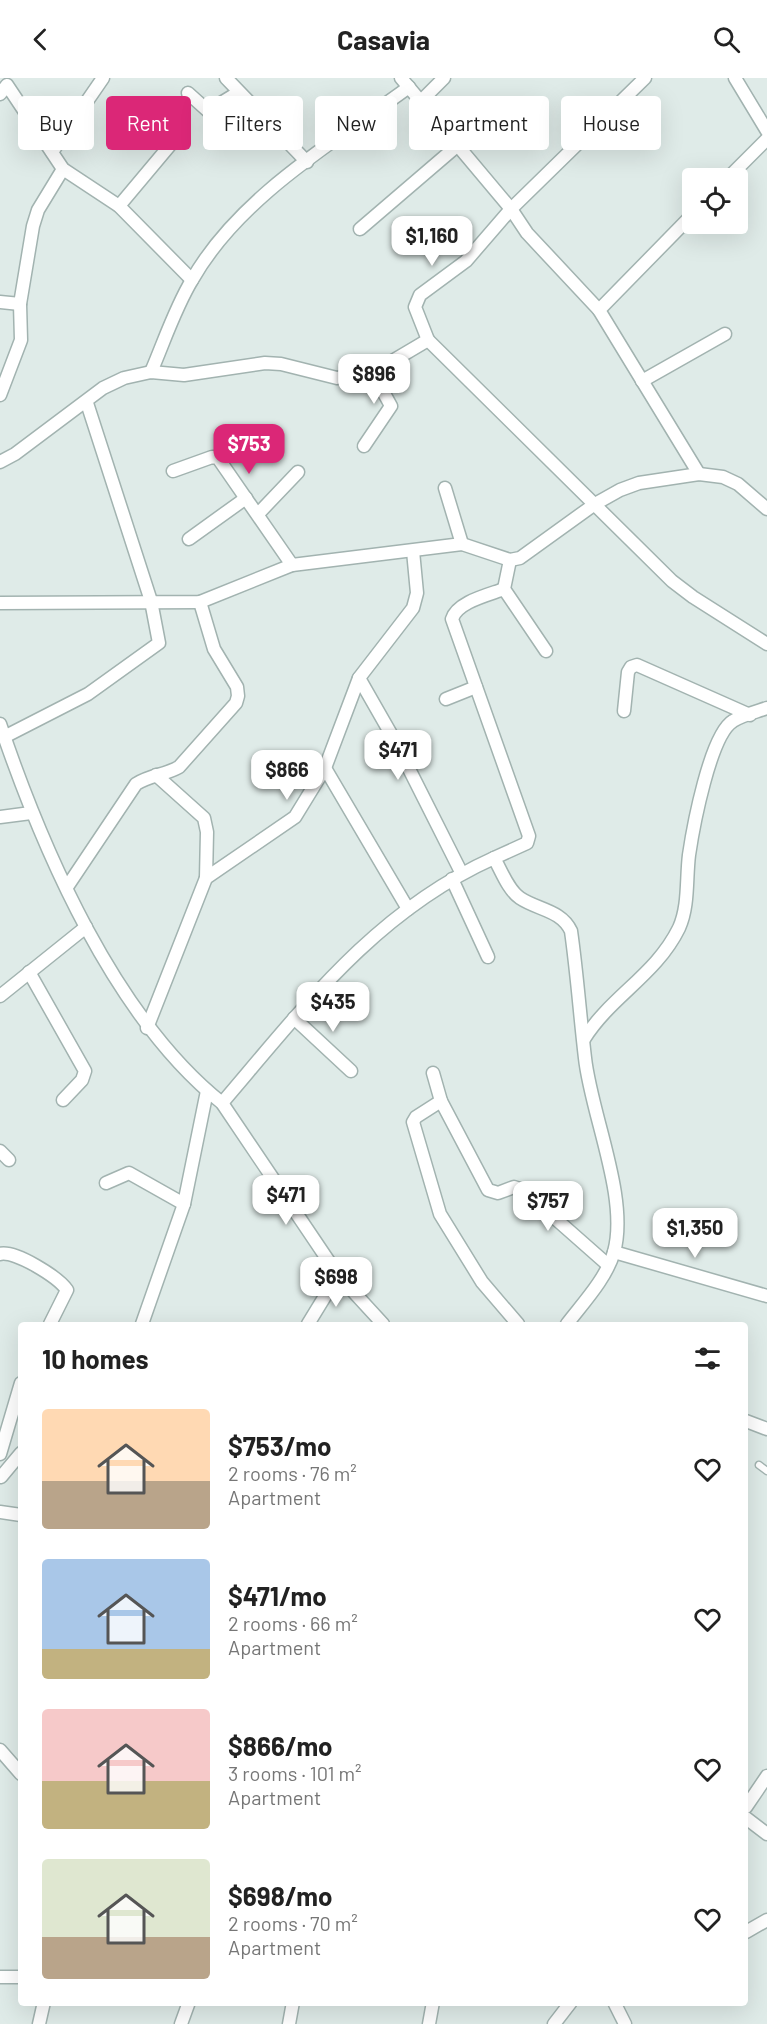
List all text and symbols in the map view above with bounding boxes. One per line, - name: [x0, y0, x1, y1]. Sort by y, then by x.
- icon: back: [24, 23, 57, 56]
- text: Casavia: [337, 23, 430, 55]
- icon: search: [710, 23, 743, 56]
- chip: Buy: [18, 96, 94, 150]
- chip: Rent: [106, 96, 191, 150]
- chip: Filters: [203, 96, 303, 150]
- chip: New: [315, 96, 397, 150]
- chip: Apartment: [409, 96, 549, 150]
- chip: House: [561, 96, 661, 150]
- map controls: [682, 168, 748, 234]
- button: locate: [682, 168, 748, 234]
- pin: $1,160: [383, 216, 481, 267]
- text: $1,160: [405, 223, 459, 247]
- pin: $896: [338, 354, 410, 405]
- text: $896: [352, 361, 396, 385]
- pin: $753: [213, 424, 285, 475]
- text: $753: [228, 431, 270, 455]
- pin: $471: [362, 730, 434, 781]
- text: $471: [378, 737, 418, 761]
- pin: $866: [251, 750, 323, 801]
- text: $866: [265, 757, 309, 781]
- pin: $435: [297, 982, 369, 1033]
- text: $435: [310, 989, 356, 1013]
- pin: $471: [250, 1175, 322, 1226]
- pin: $757: [512, 1181, 584, 1232]
- text: $471: [266, 1182, 306, 1206]
- text: $757: [527, 1188, 569, 1212]
- pin: $1,350: [646, 1208, 744, 1259]
- text: $1,350: [667, 1215, 723, 1239]
- pin: $698: [300, 1257, 372, 1308]
- text: $698: [314, 1264, 358, 1288]
- icon: filters: [691, 1342, 724, 1375]
- text: 10 homes: [42, 1343, 149, 1374]
- text: $753/mo: [228, 1430, 331, 1461]
- icon: home: [90, 1433, 162, 1505]
- icon: heart: [691, 1453, 724, 1486]
- text: 2 rooms · 76 m²: [228, 1461, 357, 1485]
- text: Apartment: [228, 1485, 321, 1509]
- text: $471/mo: [228, 1580, 327, 1611]
- icon: home: [90, 1583, 162, 1655]
- icon: heart: [691, 1603, 724, 1636]
- text: 2 rooms · 66 m²: [228, 1611, 358, 1635]
- text: Apartment: [228, 1635, 321, 1659]
- text: $866/mo: [228, 1730, 333, 1761]
- icon: home: [90, 1733, 162, 1805]
- icon: heart: [691, 1753, 724, 1786]
- text: 3 rooms · 101 m²: [228, 1761, 361, 1785]
- text: Apartment: [228, 1785, 321, 1809]
- text: $698/mo: [228, 1880, 332, 1911]
- icon: home: [90, 1883, 162, 1955]
- icon: heart: [691, 1903, 724, 1936]
- text: 2 rooms · 70 m²: [228, 1911, 358, 1935]
- text: Apartment: [228, 1935, 321, 1959]

